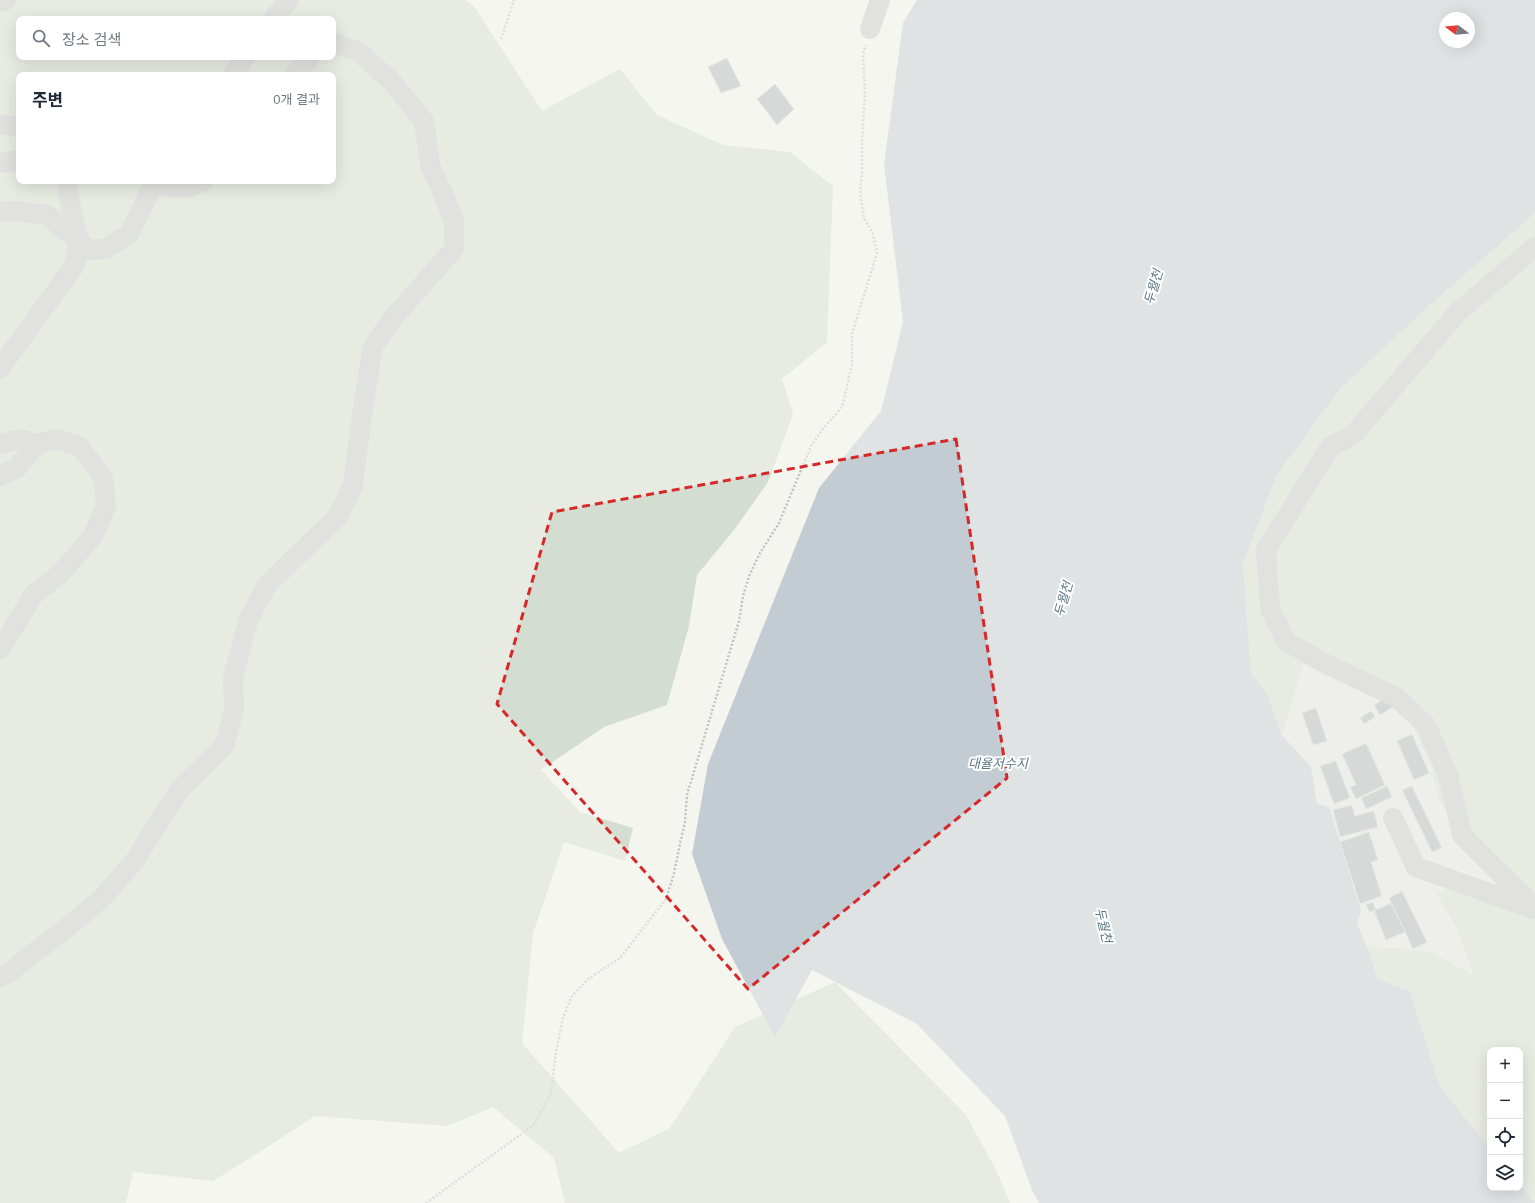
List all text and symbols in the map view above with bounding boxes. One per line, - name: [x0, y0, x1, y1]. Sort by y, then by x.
- north arrow: [1439, 12, 1475, 48]
- search box: [16, 16, 336, 60]
- icon: search: [30, 27, 52, 49]
- text: 장소 검색: [62, 31, 121, 48]
- text: 주변: [32, 91, 63, 110]
- text: 0개 결과: [273, 92, 320, 107]
- water label: 두월천: [1141, 267, 1166, 306]
- water label: 두월천: [1051, 579, 1076, 618]
- water label: 대율저수지: [968, 756, 1029, 771]
- water label: 두월천: [1092, 906, 1115, 945]
- map controls: [1487, 1047, 1523, 1191]
- button: +: [1487, 1047, 1523, 1083]
- button: −: [1487, 1083, 1523, 1119]
- button: locate: [1487, 1119, 1523, 1155]
- button: layers: [1487, 1155, 1523, 1191]

